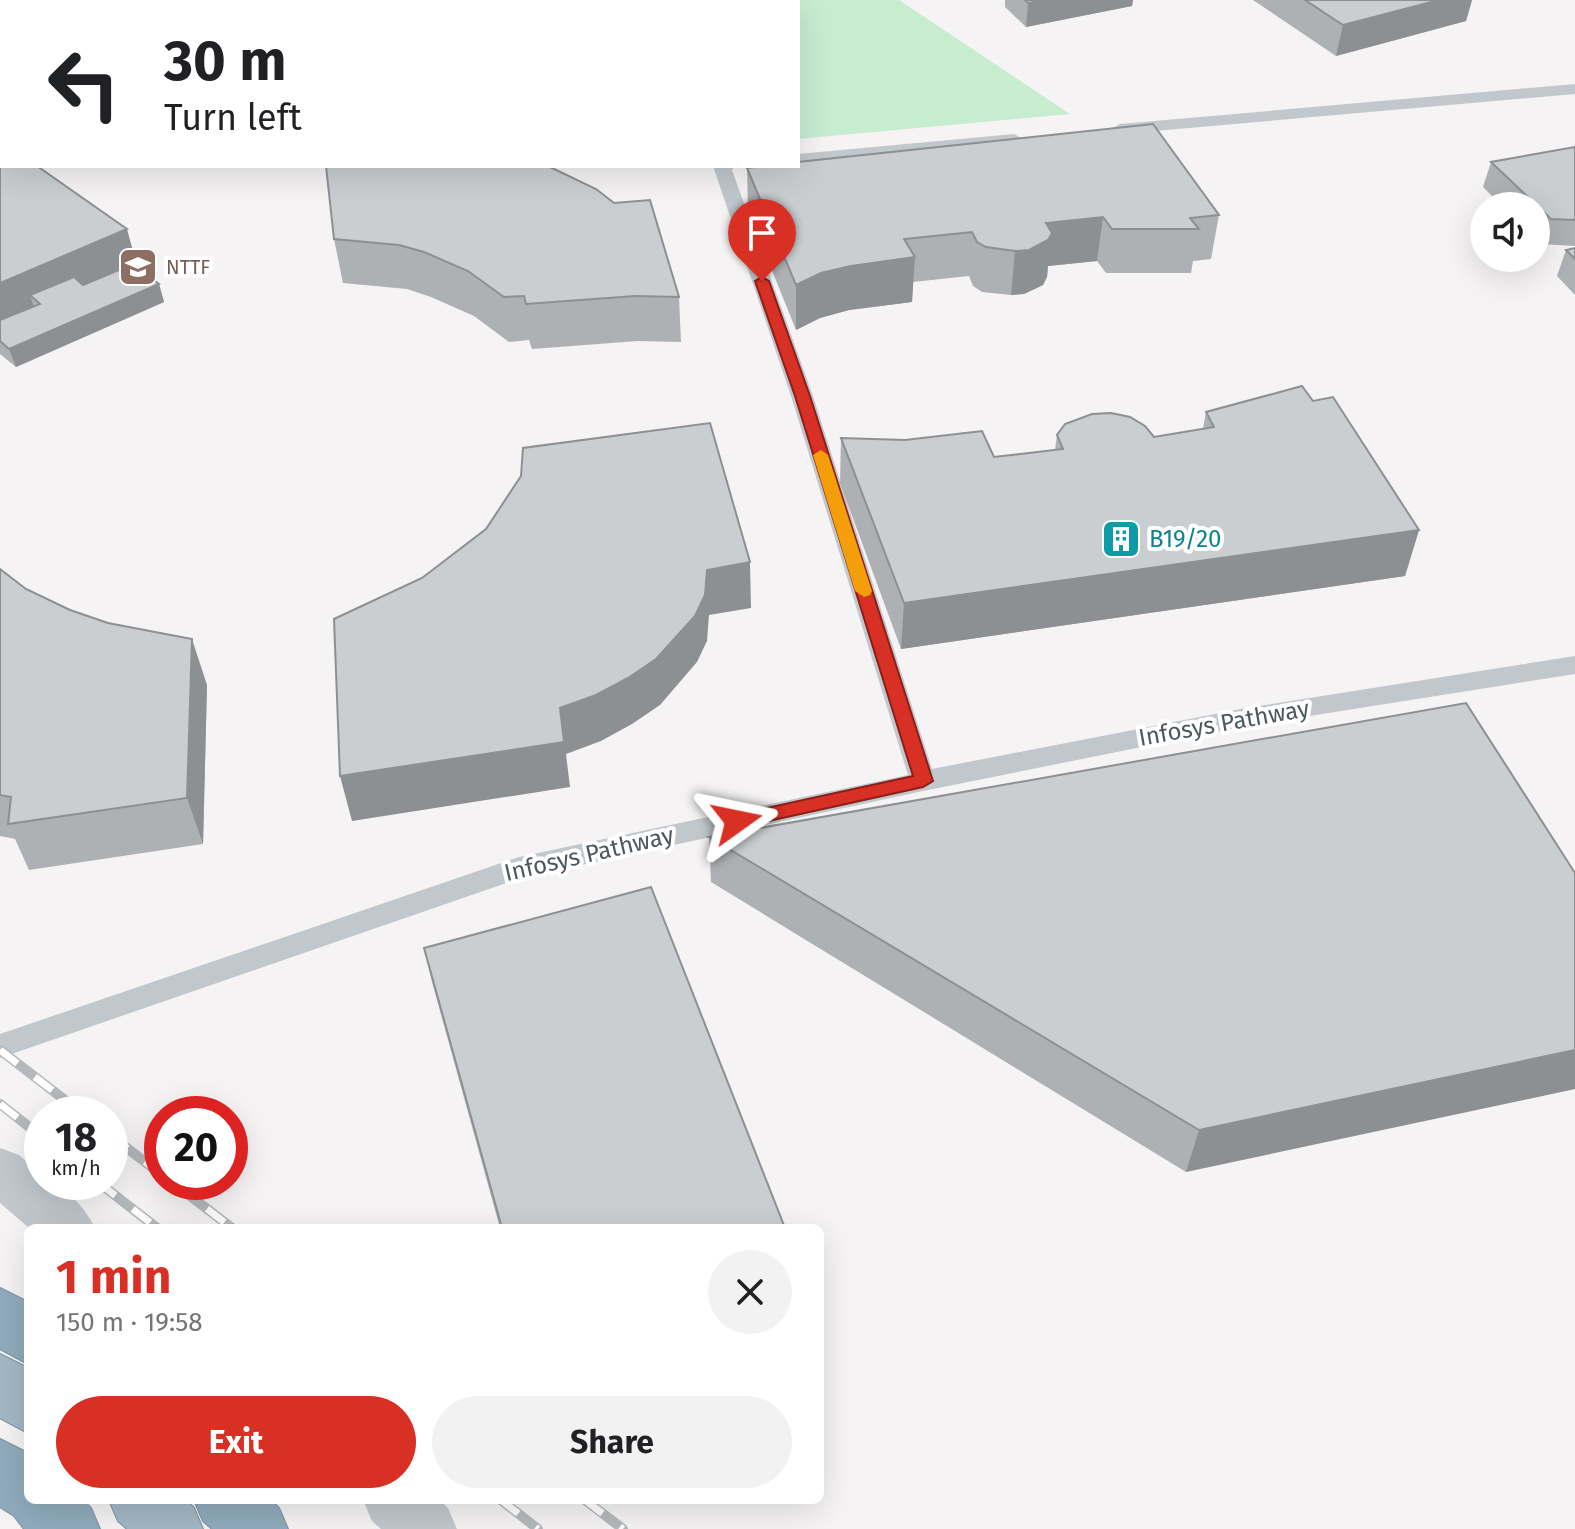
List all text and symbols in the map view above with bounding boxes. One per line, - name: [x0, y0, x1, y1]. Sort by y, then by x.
- text: 30 m: [164, 28, 286, 95]
- icon: left: [32, 32, 136, 136]
- text: Turn left: [164, 96, 302, 140]
- map controls: [1470, 192, 1550, 272]
- button: sound: [1470, 192, 1550, 272]
- pin: [728, 199, 796, 281]
- icon: arrive: [740, 211, 784, 255]
- school or university icon: NTTF: [117, 246, 159, 288]
- place label: NTTF: [166, 255, 210, 279]
- building icon: B19/20: [1100, 518, 1142, 560]
- place label: B19/20: [1149, 525, 1221, 553]
- street label: Infosys Pathway: [1136, 694, 1312, 752]
- position arrow: [695, 779, 779, 863]
- street label: Infosys Pathway: [502, 821, 677, 887]
- speed limit sign: 20: [144, 1096, 248, 1200]
- text: 18: [55, 1114, 97, 1162]
- text: km/h: [51, 1156, 101, 1180]
- text: 1 min: [56, 1248, 171, 1306]
- button: close: [708, 1250, 792, 1334]
- text: 150 m · 19:58: [56, 1307, 203, 1338]
- button: Exit: [56, 1396, 416, 1488]
- button: Share: [432, 1396, 792, 1488]

